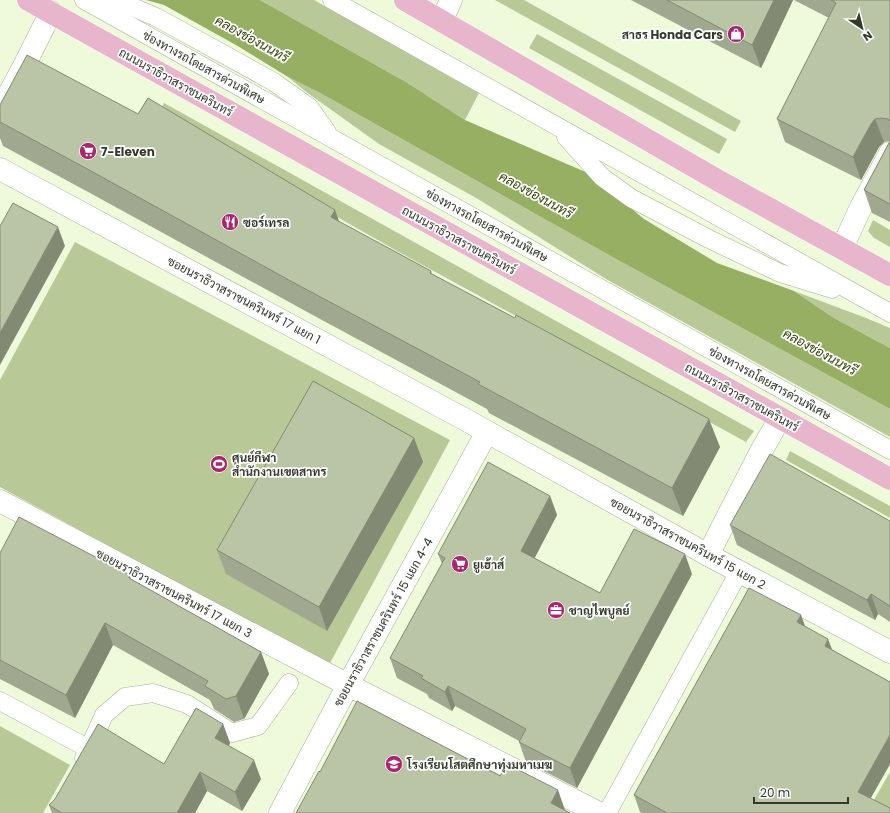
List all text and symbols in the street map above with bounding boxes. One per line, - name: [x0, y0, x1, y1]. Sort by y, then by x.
- north arrow: [842, 8, 882, 48]
- water label: คลองช่องนนทรี: [212, 11, 293, 68]
- shop icon: สาธร Honda Cars: [726, 24, 746, 44]
- street label: ช่องทางรถโดยสารด่วนพิเศษ: [140, 26, 269, 108]
- place label: สาธร Honda Cars: [622, 26, 723, 43]
- text: N: [860, 27, 876, 45]
- street label: ถนนนราธิวาสราชนครินทร์: [116, 44, 236, 121]
- supermarket icon: 7-Eleven: [78, 141, 98, 161]
- place label: 7-Eleven: [101, 143, 155, 160]
- water label: คลองช่องนนทรี: [496, 167, 577, 224]
- street label: ช่องทางรถโดยสารด่วนพิเศษ: [423, 184, 552, 266]
- street label: ถนนนราธิวาสราชนครินทร์: [399, 202, 519, 279]
- restaurant icon: ซอร์เทรล: [220, 212, 240, 232]
- place label: ซอร์เทรล: [243, 214, 289, 231]
- street label: ซอยนราธิวาสราชนครินทร์ 17 แยก 1: [164, 252, 324, 348]
- water label: คลองช่องนนทรี: [780, 324, 861, 381]
- street label: ช่องทางรถโดยสารด่วนพิเศษ: [706, 342, 835, 424]
- street label: ถนนนราธิวาสราชนครินทร์: [682, 359, 802, 436]
- place label: ศูนย์กีฬา สำนักงานเขตสาทร: [232, 449, 326, 480]
- sports icon: ศูนย์กีฬา สำนักงานเขตสาทร: [209, 454, 229, 474]
- street label: ซอยนราธิวาสราชนครินทร์ 15 แยก 2: [607, 493, 769, 593]
- street label: ซอยนราธิวาสราชนครินทร์ 15 แยก 4-4: [329, 534, 437, 709]
- street label: ซอยนราธิวาสราชนครินทร์ 17 แยก 3: [93, 544, 255, 642]
- supermarket icon: ยูเฮ้าส์: [450, 554, 470, 574]
- place label: ยูเฮ้าส์: [473, 556, 505, 573]
- office icon: ชาญไพบูลย์: [546, 600, 566, 620]
- place label: ชาญไพบูลย์: [569, 602, 630, 619]
- school or university icon: โรงเรียนโสตศึกษาทุ่งมหาเมฆ: [384, 754, 404, 774]
- place label: โรงเรียนโสตศึกษาทุ่งมหาเมฆ: [406, 756, 552, 773]
- scale bar: [754, 779, 848, 805]
- text: 20 m: [760, 784, 790, 801]

